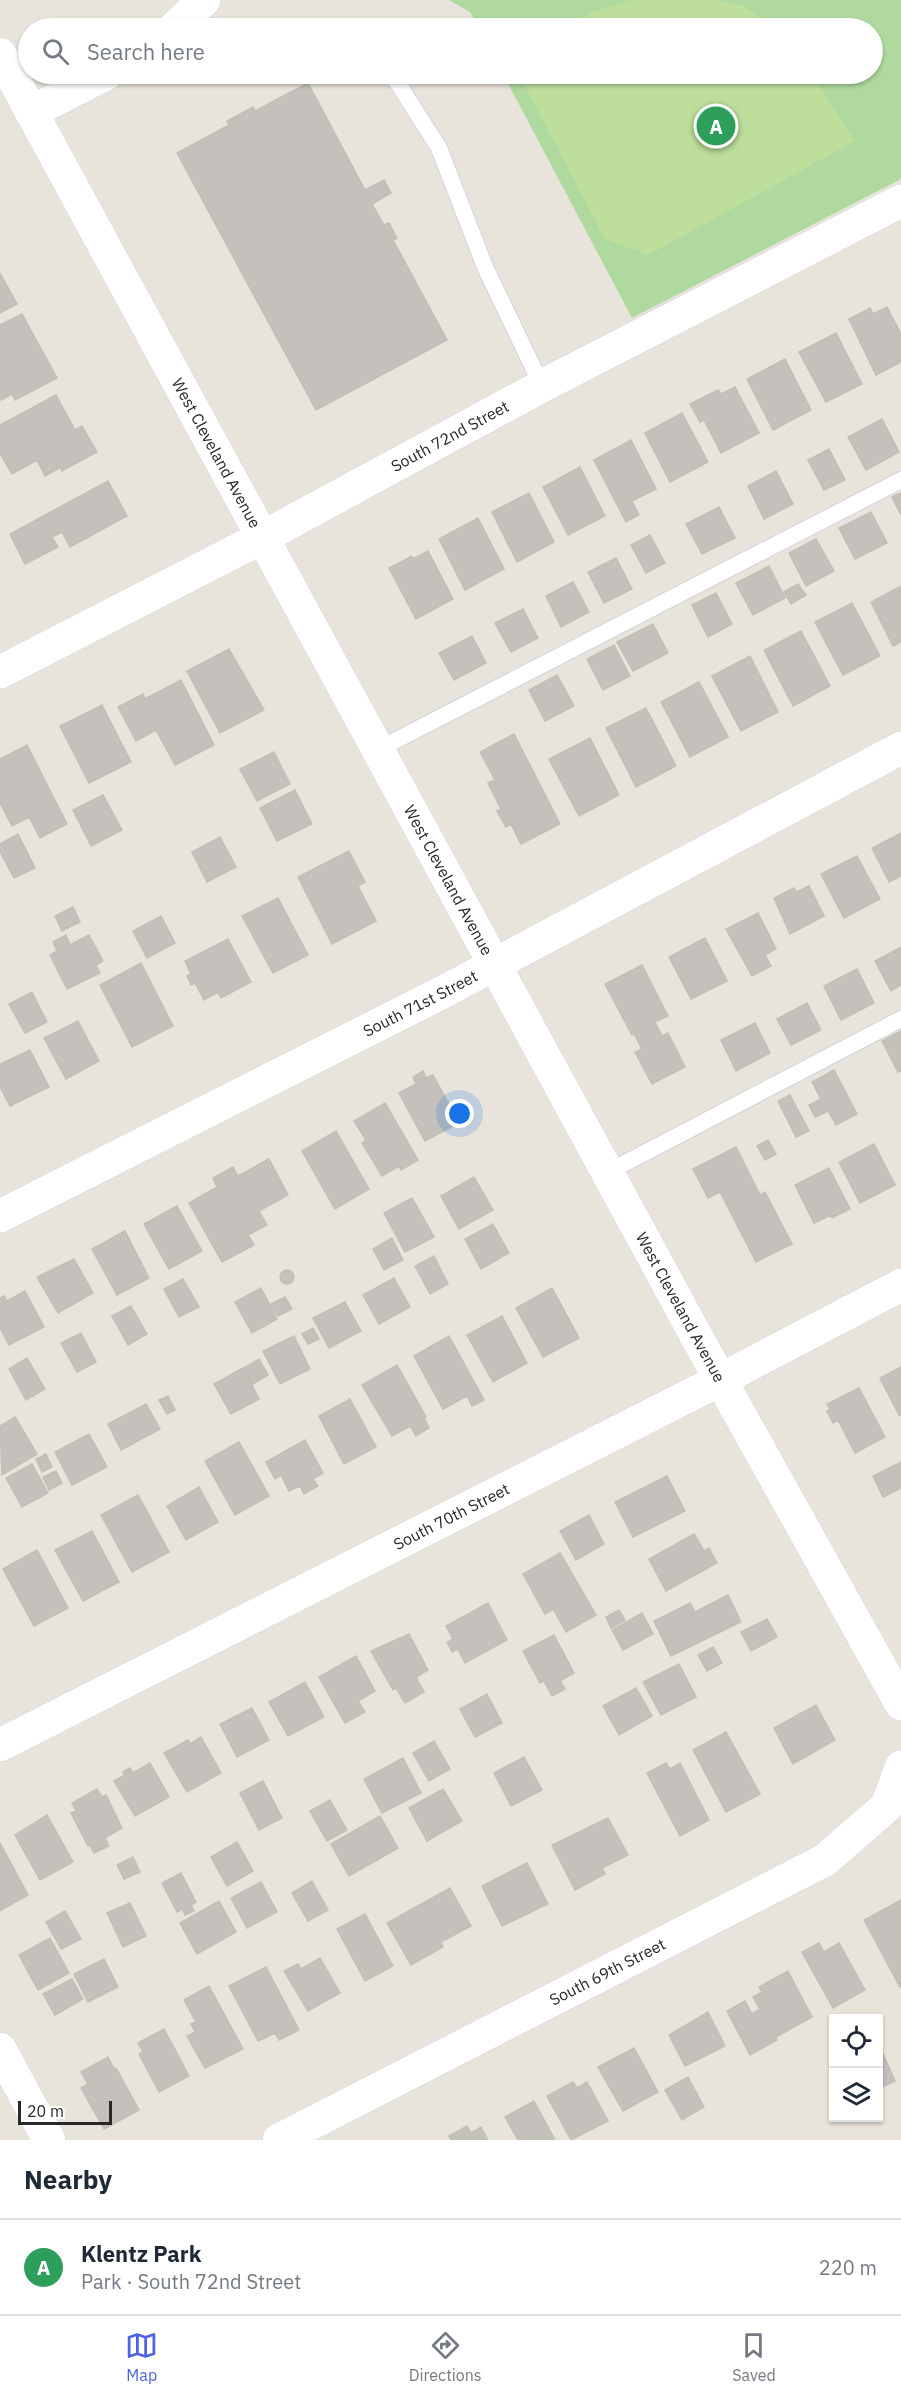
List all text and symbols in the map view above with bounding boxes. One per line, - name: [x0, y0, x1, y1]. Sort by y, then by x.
- search box: [18, 18, 883, 84]
- icon: search: [39, 35, 72, 68]
- text: Search here: [87, 37, 205, 66]
- pin: A: [696, 104, 736, 148]
- street label: West Cleveland Avenue: [168, 374, 266, 532]
- street label: South 72nd Street: [387, 396, 512, 476]
- street label: West Cleveland Avenue: [400, 801, 498, 959]
- street label: South 71st Street: [360, 966, 481, 1041]
- your location: [445, 1099, 474, 1128]
- street label: West Cleveland Avenue: [632, 1229, 730, 1386]
- street label: South 70th Street: [390, 1478, 513, 1554]
- street label: South 69th Street: [546, 1934, 669, 2010]
- map controls: [829, 2014, 883, 2122]
- button: locate: [829, 2014, 883, 2068]
- button: layers: [829, 2068, 883, 2122]
- scale bar: [18, 2098, 112, 2126]
- text: 20 m: [27, 2101, 64, 2121]
- text: Nearby: [24, 2162, 112, 2196]
- text: Klentz Park: [81, 2239, 201, 2268]
- text: A: [37, 2254, 50, 2281]
- text: 220 m: [819, 2254, 877, 2281]
- text: Park · South 72nd Street: [81, 2268, 301, 2295]
- tab: Map: [125, 2329, 158, 2385]
- tab: Directions: [409, 2329, 482, 2385]
- tab: Saved: [732, 2329, 776, 2385]

